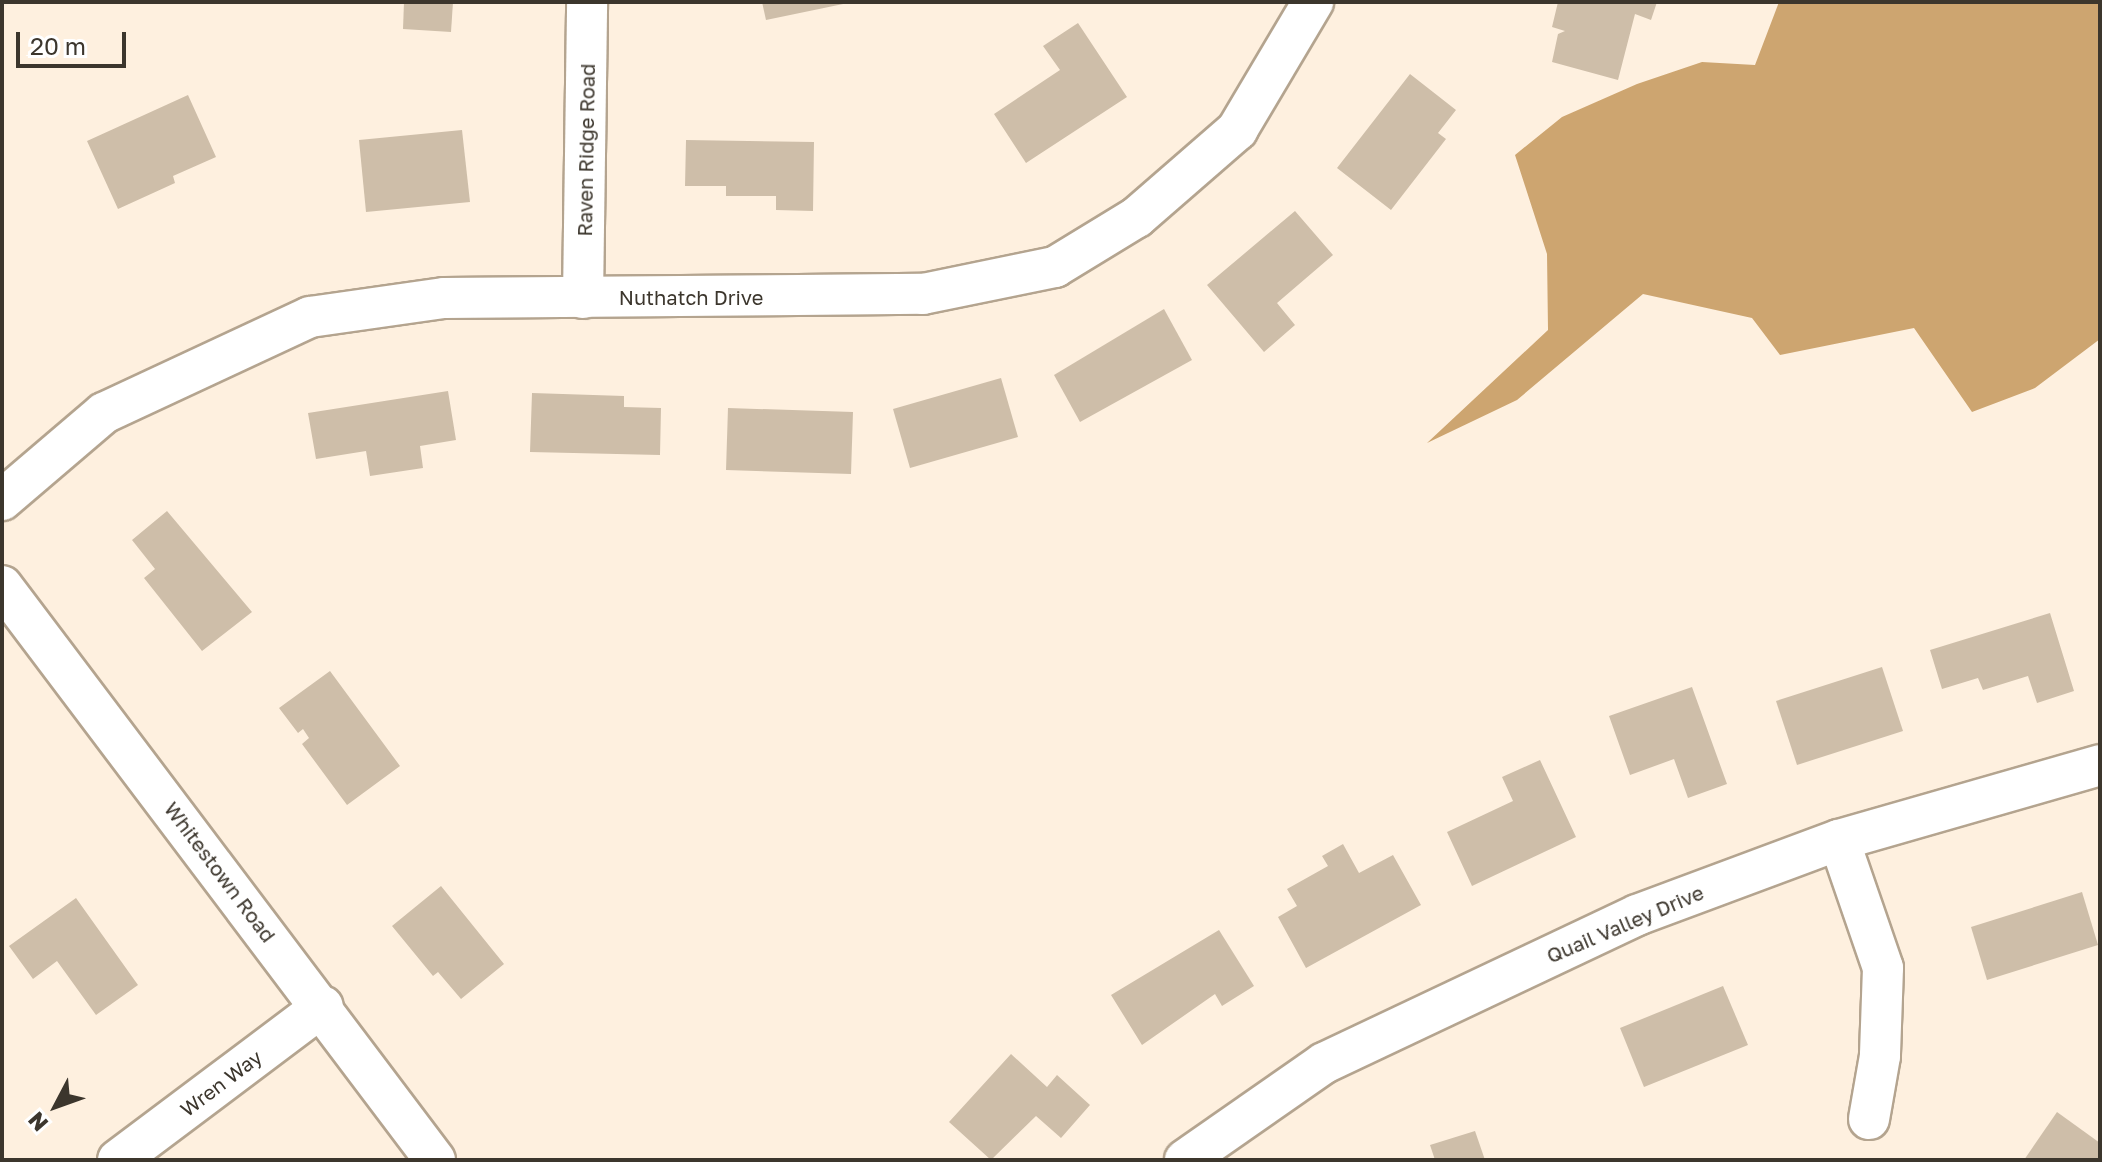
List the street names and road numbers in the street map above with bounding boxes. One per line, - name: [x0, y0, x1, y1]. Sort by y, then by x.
- street label: Raven Ridge Road: [572, 63, 600, 237]
- street label: Nuthatch Drive: [619, 285, 763, 309]
- street label: Whitestown Road: [159, 797, 281, 947]
- street label: Quail Valley Drive: [1543, 880, 1707, 968]
- street label: Wren Way: [176, 1045, 266, 1121]

